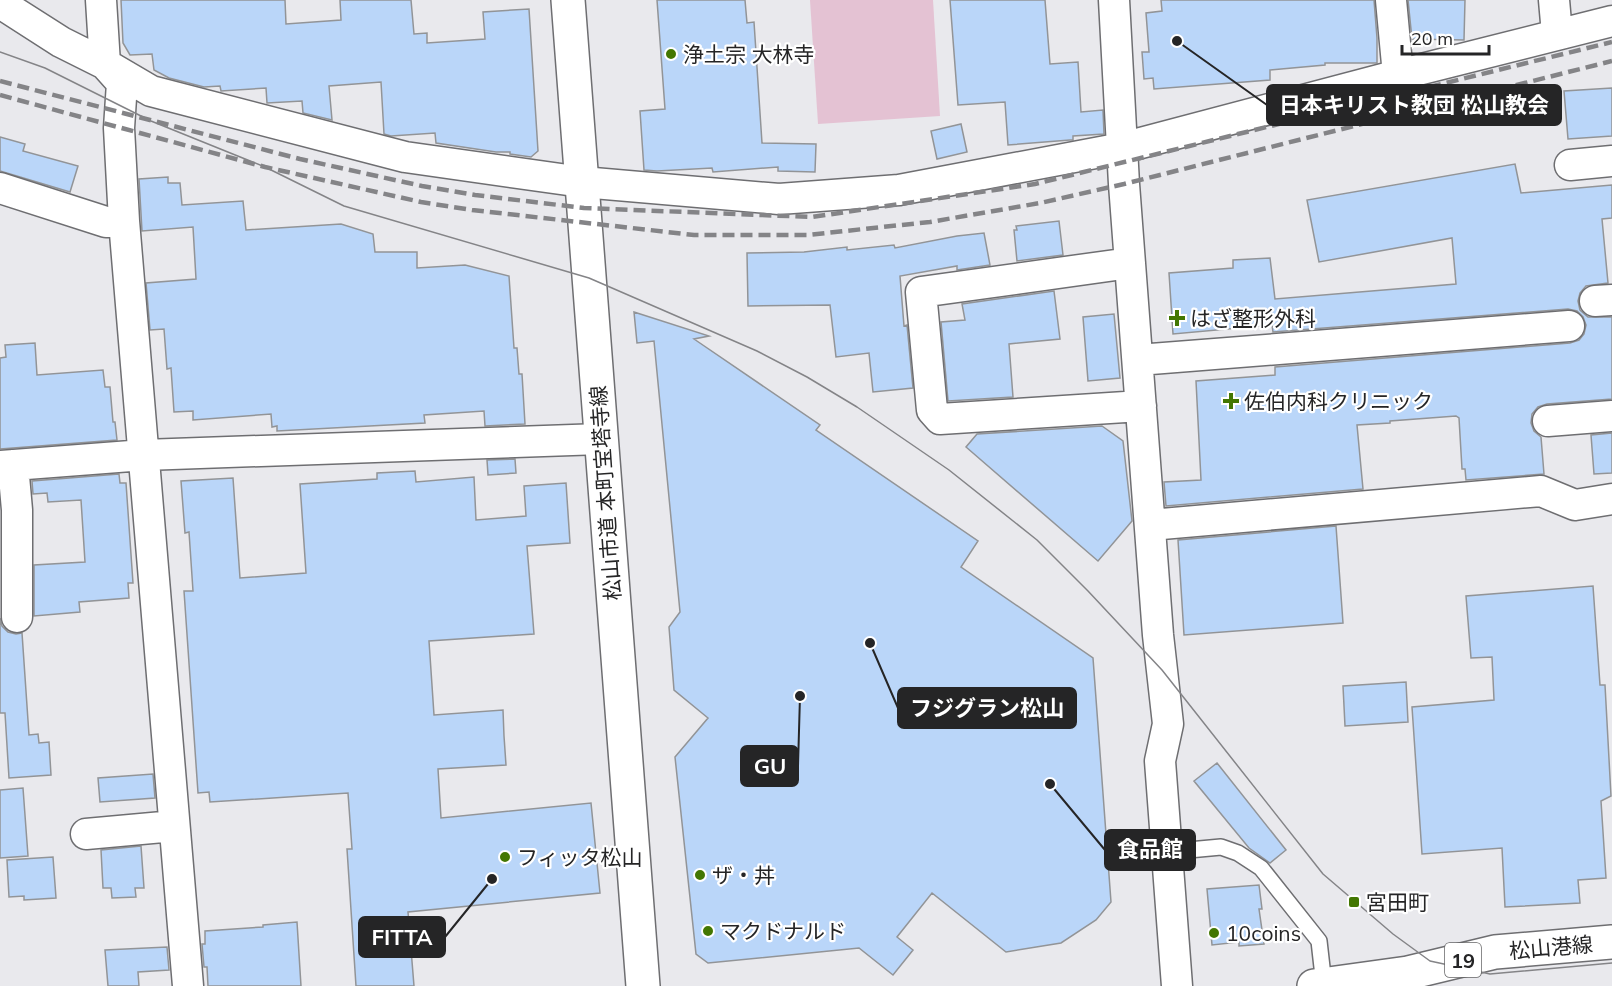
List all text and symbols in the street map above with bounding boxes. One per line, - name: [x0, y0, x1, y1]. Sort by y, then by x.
- scale bar: [1402, 18, 1489, 56]
- text: 20 m: [1411, 27, 1453, 50]
- place label: 浄土宗 大林寺: [683, 41, 814, 67]
- marker: 浄土宗 大林寺: [664, 47, 678, 61]
- callout: 日本キリスト教団 松山教会: [1267, 85, 1561, 125]
- text: 日本キリスト教団 松山教会: [1279, 91, 1549, 119]
- place label: はざ整形外科: [1190, 305, 1316, 331]
- marker: はざ整形外科: [1168, 309, 1186, 327]
- street label: 松山市道 本町宝塔寺線: [585, 385, 625, 601]
- place label: 佐伯内科クリニック: [1244, 388, 1433, 414]
- marker: 佐伯内科クリニック: [1222, 392, 1240, 410]
- callout: フジグラン松山: [898, 688, 1076, 728]
- text: フジグラン松山: [910, 694, 1064, 722]
- callout: GU: [741, 746, 798, 786]
- text: GU: [754, 752, 786, 780]
- callout: 食品館: [1105, 830, 1195, 870]
- text: 食品館: [1117, 835, 1183, 863]
- place label: フィッタ松山: [517, 844, 643, 870]
- marker: フィッタ松山: [498, 850, 512, 864]
- place label: ザ・丼: [712, 862, 775, 888]
- marker: ザ・丼: [693, 868, 707, 882]
- place label: 宮田町: [1366, 889, 1429, 915]
- marker: 宮田町: [1347, 895, 1361, 909]
- callout: FITTA: [359, 917, 445, 957]
- place label: マクドナルド: [720, 918, 846, 944]
- place label: 10coins: [1226, 920, 1301, 946]
- text: FITTA: [371, 923, 433, 951]
- marker: マクドナルド: [701, 924, 715, 938]
- marker: 10coins: [1207, 926, 1221, 940]
- street label: 松山港線: [1508, 930, 1594, 964]
- road number: 19: [1445, 943, 1481, 977]

